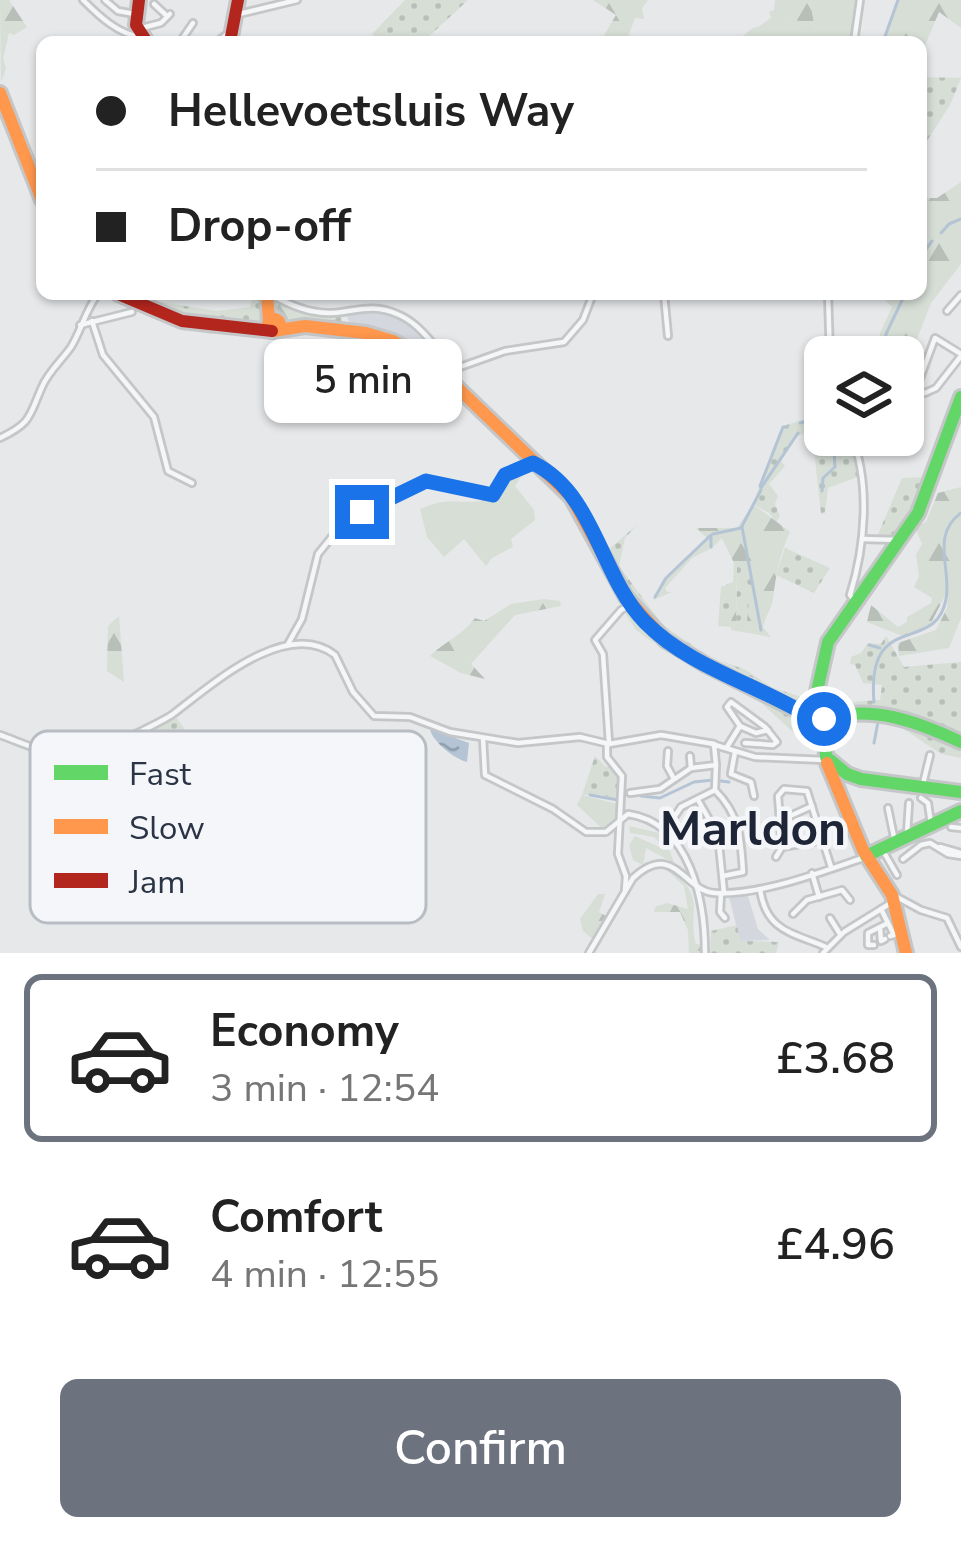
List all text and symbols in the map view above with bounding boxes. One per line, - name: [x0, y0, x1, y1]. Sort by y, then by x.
- text: Hellevoetsluis Way: [168, 81, 574, 142]
- text: Drop-off: [168, 196, 351, 257]
- map controls: [804, 336, 924, 456]
- button: layers: [804, 336, 924, 456]
- callout: 5 min: [263, 338, 461, 422]
- text: 5 min: [313, 354, 413, 407]
- route end: [335, 485, 389, 539]
- route start: [797, 692, 851, 746]
- legend: [30, 731, 426, 923]
- text: Fast: [129, 752, 192, 797]
- district label: Marldon: [660, 796, 846, 862]
- text: Slow: [129, 806, 205, 851]
- text: Jam: [128, 860, 185, 905]
- text: Economy: [210, 1001, 399, 1062]
- icon: car: [66, 1004, 174, 1112]
- text: £3.68: [776, 1028, 895, 1089]
- text: 3 min · 12:54: [210, 1062, 439, 1115]
- text: Comfort: [210, 1187, 382, 1248]
- icon: car: [66, 1190, 174, 1298]
- text: £4.96: [776, 1214, 895, 1275]
- text: 4 min · 12:55: [210, 1248, 439, 1301]
- button: Confirm: [60, 1379, 901, 1517]

